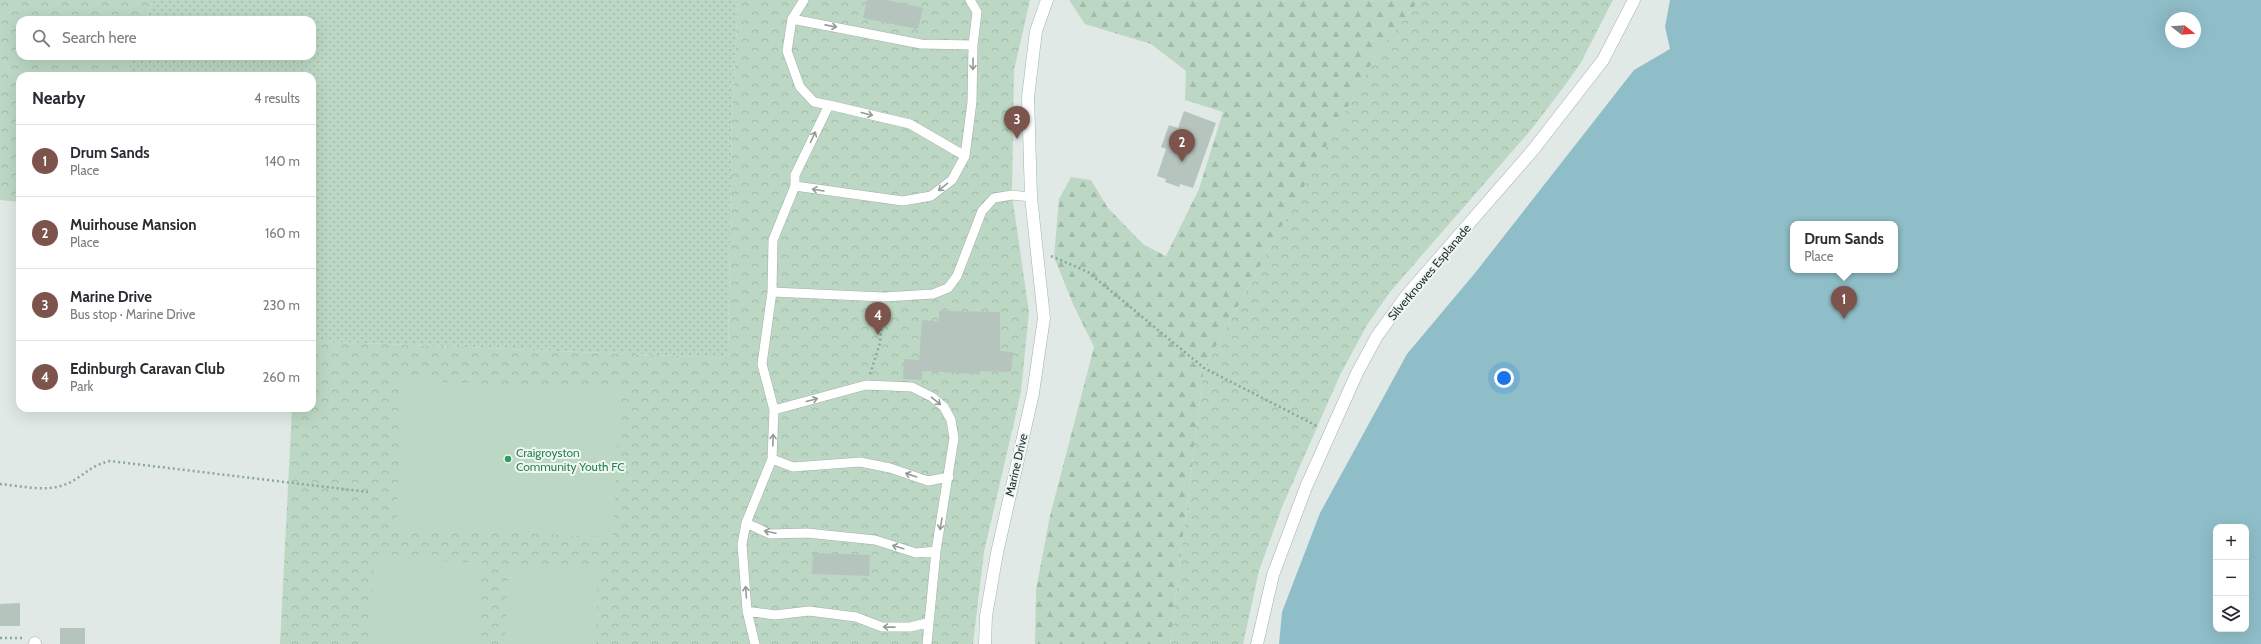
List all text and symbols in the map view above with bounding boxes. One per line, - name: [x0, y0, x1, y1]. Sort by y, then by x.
- north arrow: [2165, 12, 2201, 48]
- search box: [16, 16, 316, 60]
- one-way arrow: [824, 23, 837, 31]
- icon: search: [30, 27, 52, 49]
- text: Search here: [62, 29, 137, 47]
- one-way arrow: [969, 57, 977, 70]
- text: Nearby: [32, 88, 85, 108]
- text: 4 results: [254, 90, 300, 106]
- pin: 3: [1004, 106, 1030, 139]
- one-way arrow: [860, 110, 873, 118]
- pin: 2: [1169, 129, 1195, 162]
- one-way arrow: [810, 132, 817, 144]
- text: Drum Sands: [70, 144, 150, 162]
- text: 1: [43, 153, 47, 169]
- text: 140 m: [265, 153, 300, 169]
- text: Place: [70, 162, 99, 178]
- one-way arrow: [938, 182, 949, 191]
- one-way arrow: [812, 186, 825, 194]
- text: Muirhouse Mansion: [70, 216, 197, 234]
- street label: Silverknowes Esplanade: [1384, 221, 1474, 323]
- popup: [1790, 221, 1898, 273]
- text: 2: [42, 225, 48, 241]
- text: 160 m: [265, 225, 300, 241]
- text: Drum Sands: [1804, 230, 1884, 248]
- text: Place: [70, 234, 99, 250]
- text: Place: [1804, 248, 1833, 264]
- pin: 1: [1831, 286, 1857, 319]
- text: Marine Drive: [70, 288, 152, 306]
- text: 3: [41, 297, 49, 313]
- text: 230 m: [263, 297, 300, 313]
- pin: 4: [865, 302, 891, 335]
- text: Bus stop · Marine Drive: [70, 306, 195, 322]
- text: Edinburgh Caravan Club: [70, 360, 225, 378]
- your location: [1494, 368, 1514, 388]
- text: 4: [41, 369, 49, 385]
- text: 260 m: [262, 369, 300, 385]
- text: Park: [70, 378, 93, 394]
- one-way arrow: [805, 396, 818, 403]
- one-way arrow: [931, 396, 941, 405]
- street label: Marine Drive: [1001, 432, 1031, 498]
- one-way arrow: [769, 434, 777, 447]
- place label: Craigroyston Community Youth FC: [516, 445, 625, 474]
- marker: Craigroyston Community Youth FC: [503, 454, 513, 464]
- one-way arrow: [906, 471, 918, 479]
- one-way arrow: [937, 517, 945, 530]
- map controls: [2213, 524, 2249, 632]
- button: +: [2213, 524, 2249, 560]
- one-way arrow: [764, 528, 777, 536]
- one-way arrow: [892, 543, 905, 550]
- button: −: [2213, 560, 2249, 596]
- one-way arrow: [742, 586, 749, 599]
- button: layers: [2213, 596, 2249, 632]
- one-way arrow: [883, 623, 896, 631]

